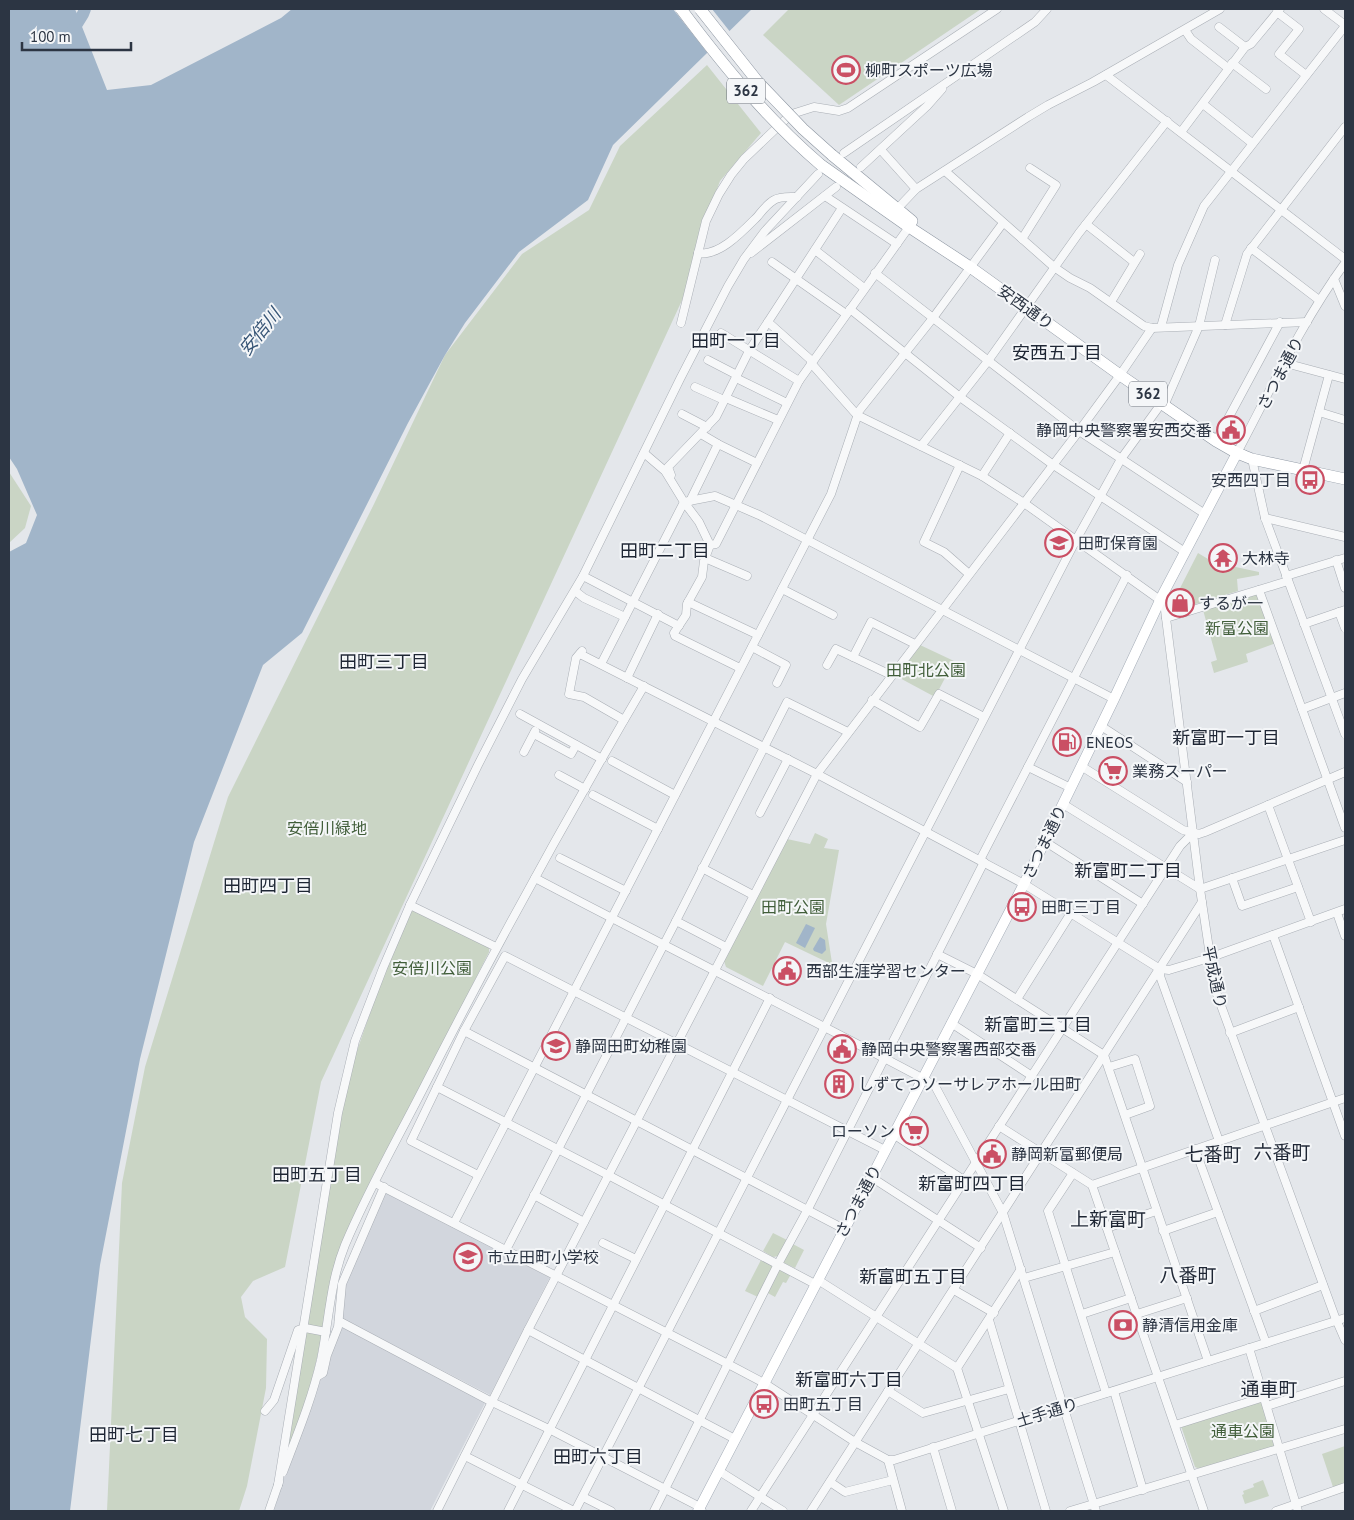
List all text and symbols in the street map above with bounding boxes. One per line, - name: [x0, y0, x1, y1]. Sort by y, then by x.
- scale bar: [22, 20, 131, 52]
- text: 100 m: [30, 27, 71, 46]
- sports icon: 柳町スポーツ広場: [831, 55, 861, 85]
- place label: 柳町スポーツ広場: [865, 60, 993, 80]
- road number: 362: [727, 78, 765, 104]
- street label: 安西通り: [994, 280, 1058, 334]
- water label: 安倍川: [234, 302, 287, 360]
- district label: 田町一丁目: [691, 329, 781, 352]
- street label: さつま通り: [1252, 333, 1308, 413]
- district label: 安西五丁目: [1012, 341, 1102, 364]
- road number: 362: [1129, 382, 1167, 406]
- public building icon: 静岡中央警察署安西交番: [1216, 415, 1246, 445]
- place label: 静岡中央警察署安西交番: [1036, 420, 1212, 440]
- bus stop icon: 安西四丁目: [1295, 465, 1325, 495]
- place label: 安西四丁目: [1211, 470, 1291, 490]
- school or university icon: 田町保育園: [1044, 528, 1074, 558]
- place label: 田町保育園: [1078, 533, 1158, 553]
- district label: 田町二丁目: [620, 539, 710, 562]
- temple icon: 大林寺: [1208, 543, 1238, 573]
- place label: 大林寺: [1242, 548, 1290, 568]
- shop icon: するが一: [1165, 588, 1195, 618]
- place label: するが一: [1199, 593, 1263, 613]
- park label: 新富公園: [1205, 618, 1269, 638]
- district label: 田町三丁目: [339, 650, 429, 673]
- park label: 田町北公園: [886, 660, 966, 680]
- district label: 新富町一丁目: [1172, 726, 1280, 749]
- fuel station icon: ENEOS: [1052, 727, 1082, 757]
- place label: ENEOS: [1086, 732, 1133, 752]
- supermarket icon: 業務スーパー: [1098, 756, 1128, 786]
- place label: 業務スーパー: [1132, 761, 1228, 781]
- street label: さつま通り: [1017, 802, 1071, 882]
- park label: 安倍川緑地: [287, 818, 367, 838]
- district label: 新富町二丁目: [1074, 859, 1182, 882]
- district label: 田町四丁目: [223, 874, 313, 897]
- bus stop icon: 田町三丁目: [1007, 892, 1037, 922]
- park label: 田町公園: [761, 897, 825, 917]
- place label: 田町三丁目: [1041, 897, 1121, 917]
- street label: 平成通り: [1199, 944, 1231, 1010]
- public building icon: 西部生涯学習センター: [772, 956, 802, 986]
- park label: 安倍川公園: [392, 958, 472, 978]
- place label: 西部生涯学習センター: [806, 961, 966, 981]
- district label: 新富町三丁目: [984, 1013, 1092, 1036]
- school or university icon: 静岡田町幼稚園: [541, 1031, 571, 1061]
- public building icon: 静岡中央警察署西部交番: [827, 1034, 857, 1064]
- place label: 静岡田町幼稚園: [575, 1036, 687, 1056]
- place label: 静岡中央警察署西部交番: [861, 1039, 1037, 1059]
- building icon: しずてつソーサレアホール田町: [824, 1069, 854, 1099]
- place label: しずてつソーサレアホール田町: [858, 1074, 1081, 1094]
- supermarket icon: ローソン: [899, 1116, 929, 1146]
- place label: ローソン: [831, 1121, 895, 1141]
- public building icon: 静岡新富郵便局: [977, 1139, 1007, 1169]
- district label: 六番町: [1253, 1140, 1311, 1164]
- district label: 七番町: [1184, 1142, 1242, 1166]
- place label: 静岡新富郵便局: [1011, 1144, 1123, 1164]
- street label: さつま通り: [830, 1161, 886, 1241]
- district label: 田町五丁目: [272, 1163, 362, 1186]
- district label: 新富町四丁目: [918, 1172, 1026, 1195]
- district label: 上新富町: [1070, 1207, 1146, 1231]
- school or university icon: 市立田町小学校: [453, 1242, 483, 1272]
- place label: 市立田町小学校: [487, 1247, 599, 1267]
- district label: 八番町: [1159, 1263, 1217, 1287]
- district label: 新富町五丁目: [859, 1265, 967, 1288]
- bank icon: 静清信用金庫: [1108, 1310, 1138, 1340]
- place label: 静清信用金庫: [1142, 1315, 1238, 1335]
- district label: 新富町六丁目: [795, 1368, 903, 1391]
- district label: 通車町: [1240, 1377, 1298, 1401]
- bus stop icon: 田町五丁目: [749, 1389, 779, 1419]
- street label: 土手通り: [1013, 1393, 1081, 1431]
- place label: 田町五丁目: [783, 1394, 863, 1414]
- park label: 通車公園: [1211, 1421, 1275, 1441]
- district label: 田町七丁目: [89, 1423, 179, 1446]
- district label: 田町六丁目: [553, 1445, 643, 1468]

